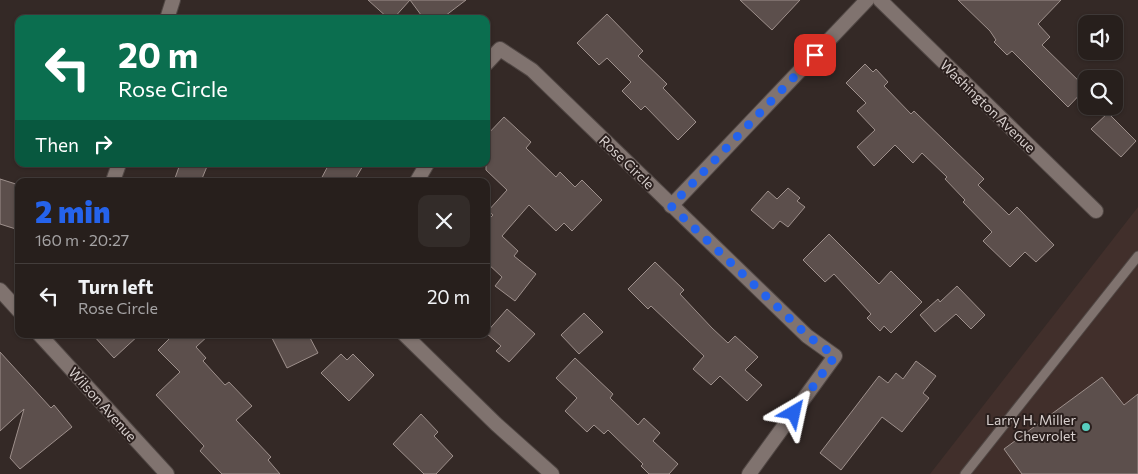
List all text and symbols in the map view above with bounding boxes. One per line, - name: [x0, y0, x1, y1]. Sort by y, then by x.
- map controls: [1078, 15, 1123, 115]
- button: sound: [1078, 15, 1123, 60]
- text: 20 m: [118, 32, 198, 75]
- pin: [794, 34, 836, 76]
- icon: left: [35, 35, 100, 100]
- icon: arrive: [801, 41, 829, 69]
- street label: Washington Avenue: [937, 56, 1039, 156]
- button: search: [1078, 70, 1123, 115]
- text: Rose Circle: [118, 75, 228, 102]
- icon: right: [89, 130, 117, 158]
- street label: Rose Circle: [596, 132, 658, 192]
- text: Then: [35, 133, 79, 156]
- text: 2 min: [35, 192, 110, 229]
- button: close: [418, 195, 470, 247]
- text: 160 m · 20:27: [35, 230, 129, 249]
- text: Turn left: [78, 275, 153, 298]
- icon: left: [35, 282, 63, 310]
- text: 20 m: [427, 285, 470, 308]
- text: Rose Circle: [78, 298, 158, 317]
- street label: Wilson Avenue: [65, 364, 141, 444]
- position arrow: [767, 386, 819, 438]
- place label: Larry H. Miller Chevrolet: [986, 411, 1076, 444]
- marker: Larry H. Miller Chevrolet: [1080, 421, 1092, 433]

